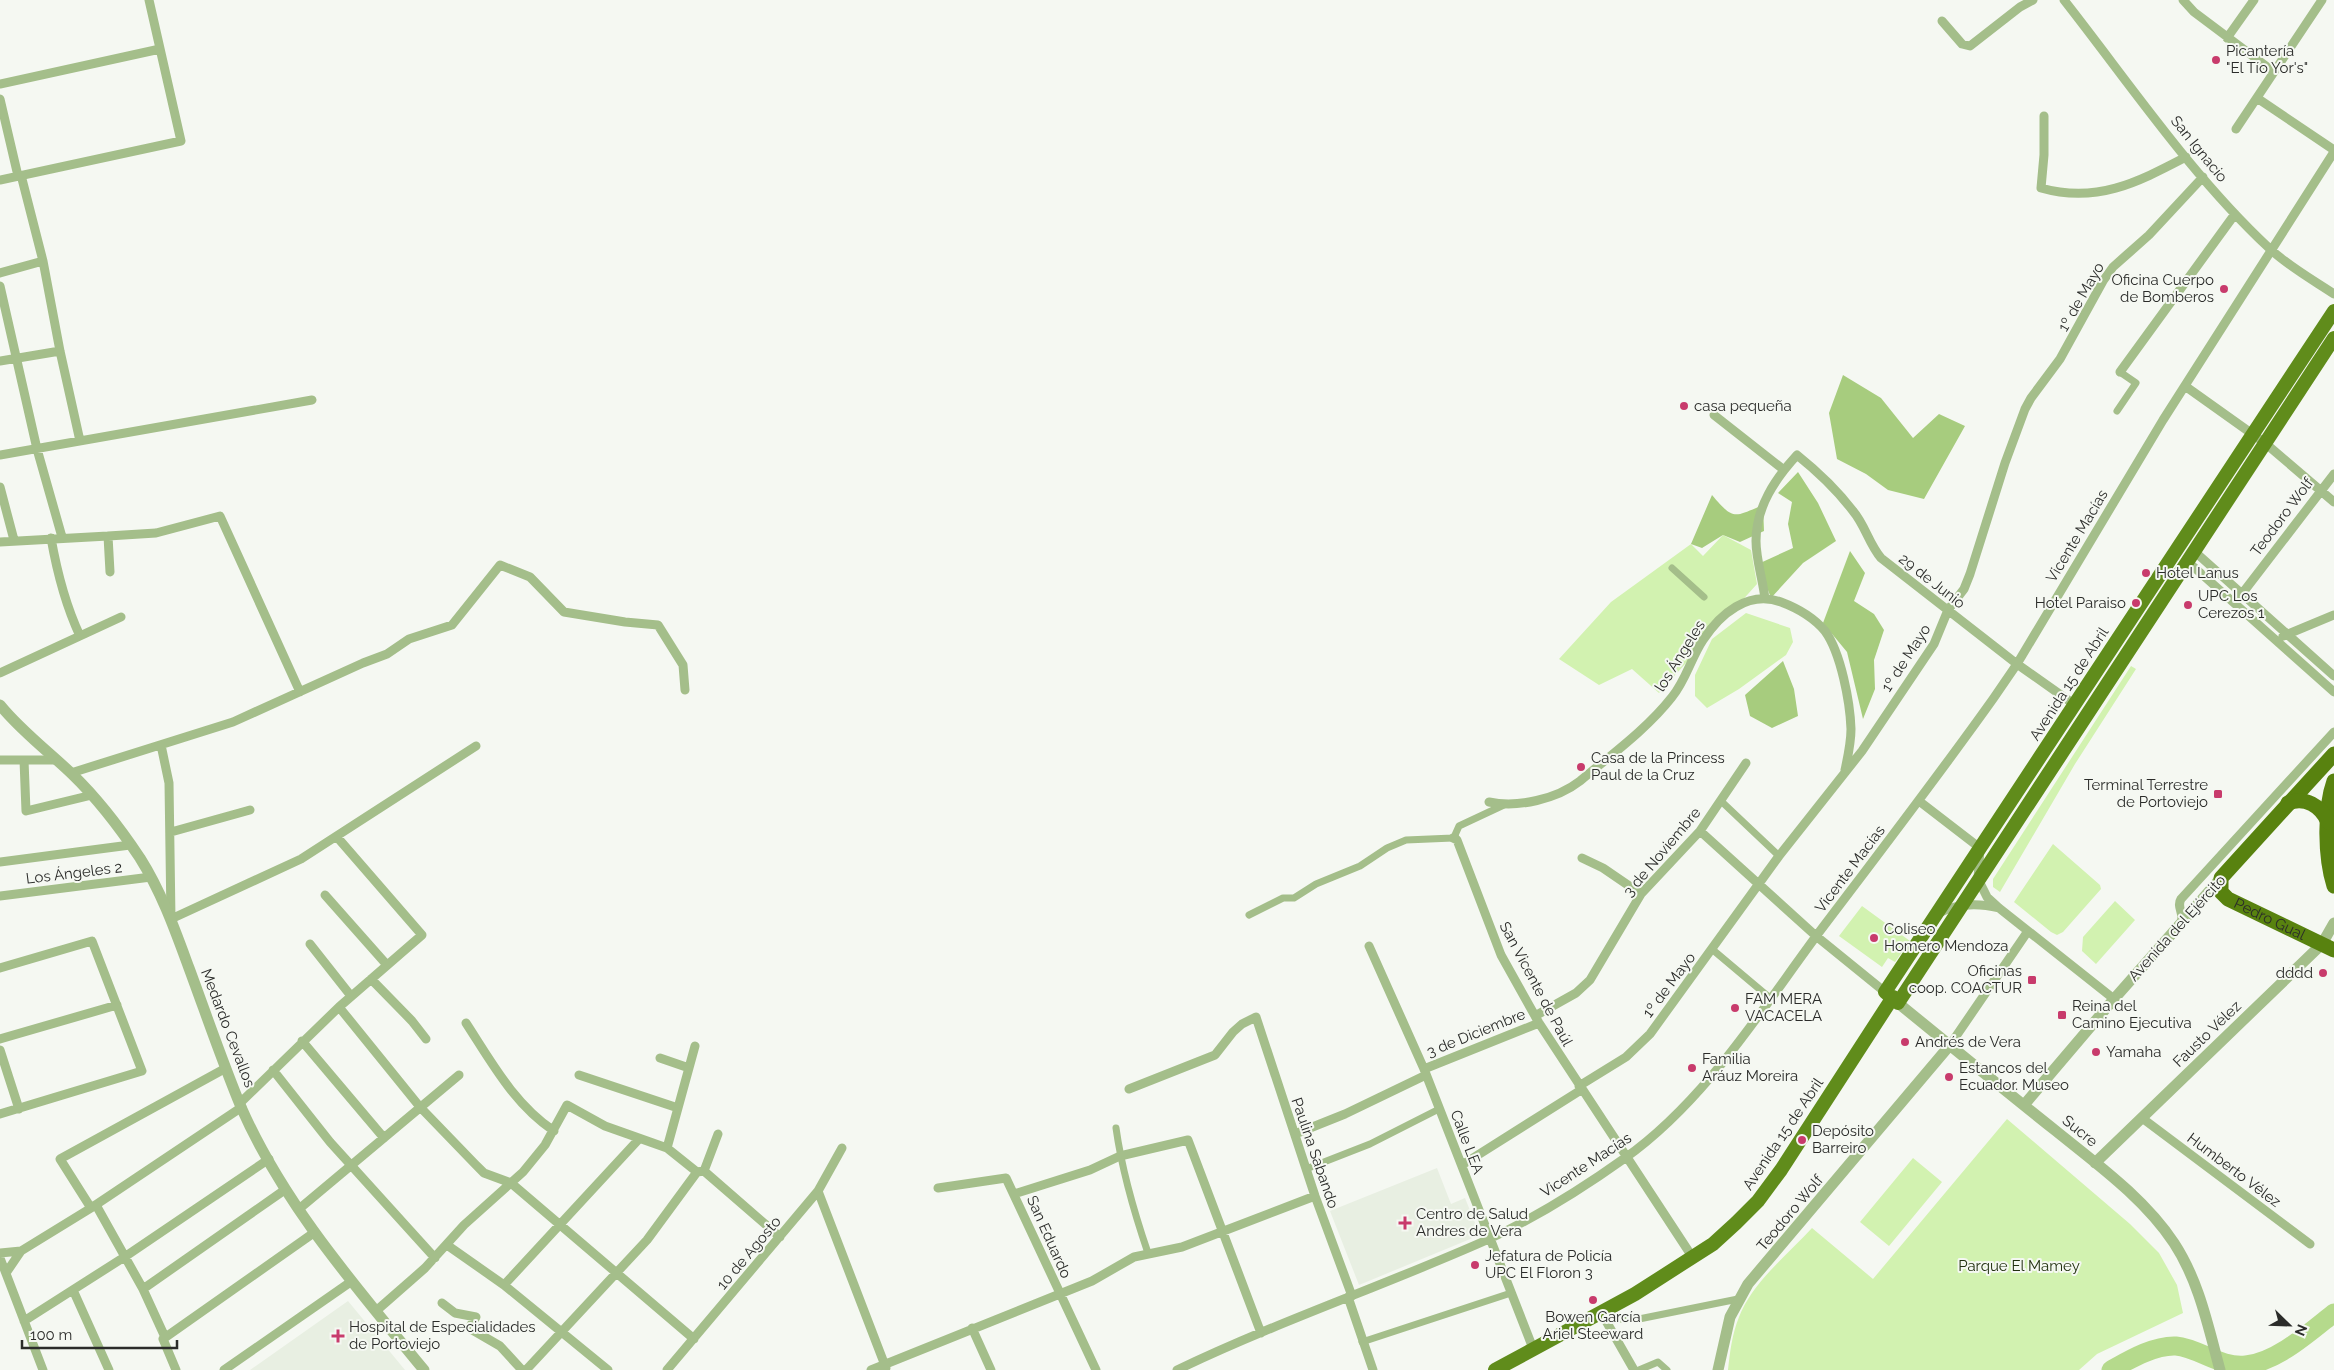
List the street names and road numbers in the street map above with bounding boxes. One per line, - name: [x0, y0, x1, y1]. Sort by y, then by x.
- street label: San Ignacio: [2167, 112, 2231, 186]
- street label: 1º de Mayo: [2054, 259, 2108, 335]
- street label: Teodoro Wolf: [2247, 473, 2318, 560]
- street label: Vicente Macías: [2042, 486, 2112, 586]
- street label: 29 de Junio: [1895, 550, 1969, 612]
- street label: los Ángeles: [1651, 617, 1709, 695]
- street label: 1º de Mayo: [1878, 621, 1934, 695]
- street label: Avenida 15 de Abril: [2026, 623, 2113, 744]
- street label: 3 de Noviembre: [1619, 804, 1705, 900]
- street label: Vicente Macías: [1811, 822, 1889, 916]
- street label: Los Ángeles 2: [25, 858, 123, 888]
- street label: Avenida del Ejército: [2125, 871, 2229, 985]
- street label: Pedro Gual: [2231, 894, 2309, 944]
- street label: San Vicente de Paúl: [1496, 919, 1577, 1050]
- street label: 1º de Mayo: [1639, 949, 1699, 1021]
- street label: Medardo Cevallos: [197, 966, 259, 1090]
- street label: Fausto Vélez: [2169, 997, 2245, 1071]
- street label: 3 de Diciembre: [1424, 1005, 1528, 1061]
- street label: Avenida 15 de Abril: [1739, 1074, 1828, 1194]
- street label: Paulina Sabando: [1288, 1095, 1342, 1211]
- street label: Calle LEA: [1447, 1107, 1487, 1177]
- street label: Sucre: [2059, 1111, 2101, 1151]
- street label: Vicente Macías: [1537, 1129, 1635, 1201]
- street label: Humberto Vélez: [2184, 1129, 2284, 1211]
- street label: Teodoro Wolf: [1753, 1171, 1828, 1255]
- street label: San Eduardo: [1023, 1193, 1075, 1281]
- street label: 10 de Agosto: [713, 1213, 785, 1293]

